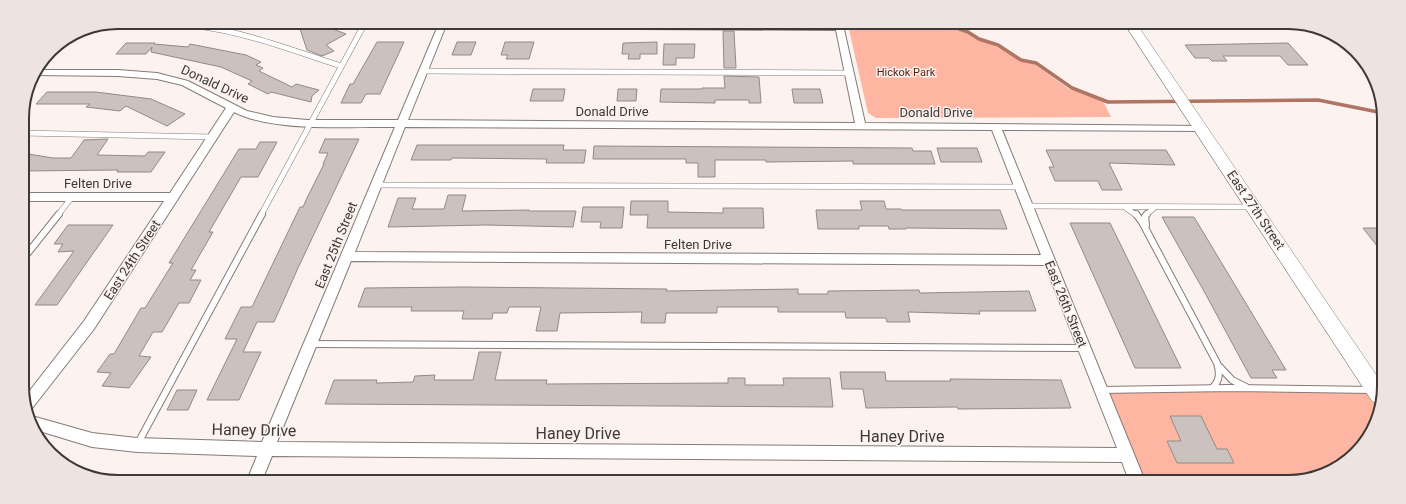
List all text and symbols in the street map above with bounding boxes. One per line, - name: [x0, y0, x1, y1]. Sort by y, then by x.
- street label: Donald Drive: [179, 62, 251, 106]
- park label: Hickok Park: [877, 66, 936, 79]
- street label: Donald Drive: [575, 104, 649, 119]
- street label: Donald Drive: [899, 105, 973, 120]
- street label: East 27th Street: [1224, 168, 1288, 252]
- street label: Felten Drive: [64, 176, 132, 191]
- street label: East 25th Street: [312, 199, 360, 291]
- street label: East 24th Street: [101, 217, 163, 303]
- street label: Felten Drive: [664, 237, 732, 252]
- street label: East 26th Street: [1042, 258, 1090, 350]
- street label: Haney Drive: [211, 420, 297, 440]
- street label: Haney Drive: [536, 424, 620, 443]
- street label: Haney Drive: [860, 427, 944, 446]

